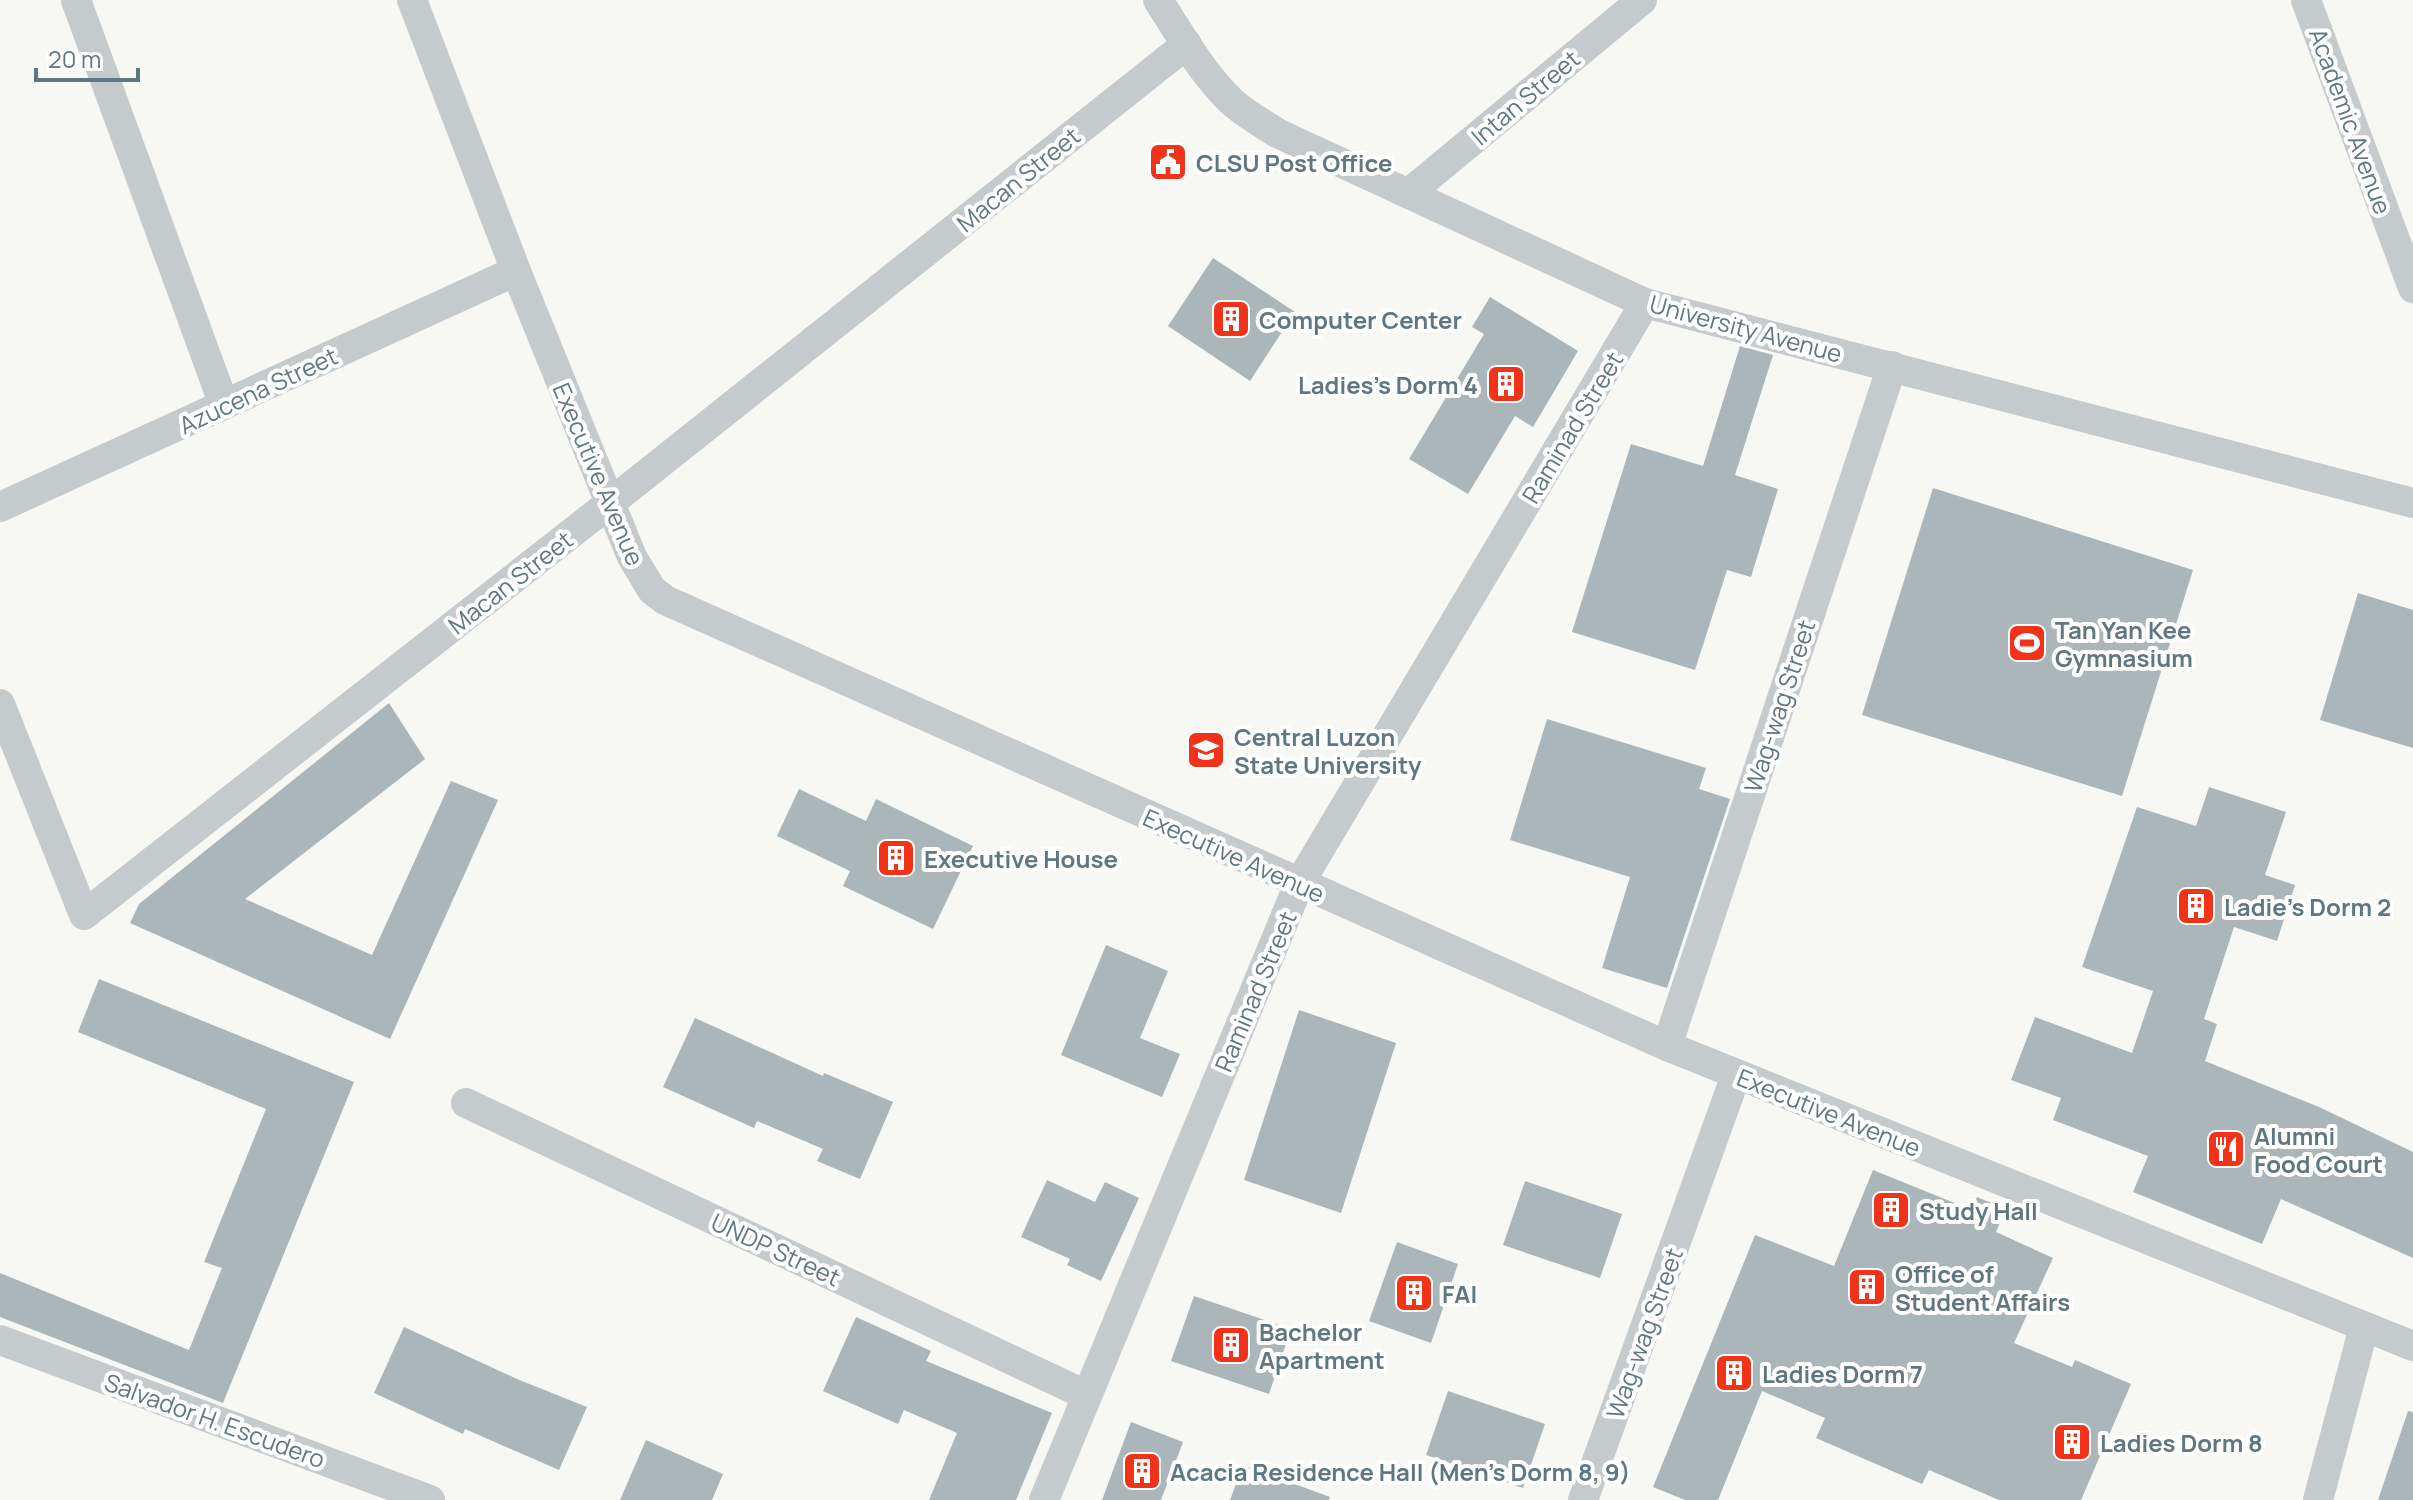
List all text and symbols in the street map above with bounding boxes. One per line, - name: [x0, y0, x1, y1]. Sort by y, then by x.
- street label: Academic Avenue: [2302, 23, 2400, 219]
- scale bar: [36, 32, 138, 82]
- text: 20 m: [48, 42, 101, 75]
- street label: Intan Street: [1464, 42, 1586, 152]
- street label: Macan Street: [949, 119, 1087, 239]
- public building icon: CLSU Post Office: [1147, 141, 1189, 183]
- place label: CLSU Post Office: [1196, 146, 1392, 179]
- street label: University Avenue: [1646, 286, 1846, 370]
- building icon: Computer Center: [1210, 298, 1252, 340]
- place label: Computer Center: [1259, 303, 1462, 336]
- street label: Azucena Street: [173, 339, 343, 441]
- street label: Raminad Street: [1514, 345, 1630, 509]
- building icon: Ladies's Dorm 4: [1485, 363, 1527, 405]
- place label: Ladies's Dorm 4: [1298, 368, 1478, 401]
- street label: Executive Avenue: [546, 378, 652, 570]
- street label: Macan Street: [441, 523, 579, 641]
- place label: Tan Yan Kee Gymnasium: [2055, 613, 2193, 674]
- street label: Wag-wag Street: [1736, 616, 1822, 796]
- sports icon: Tan Yan Kee Gymnasium: [2006, 622, 2048, 664]
- place label: Central Luzon State University: [1234, 720, 1422, 781]
- school or university icon: Central Luzon State University: [1185, 729, 1227, 771]
- street label: Executive Avenue: [1138, 800, 1330, 910]
- building icon: Executive House: [875, 837, 917, 879]
- place label: Executive House: [924, 842, 1118, 875]
- building icon: Ladie's Dorm 2: [2175, 885, 2217, 927]
- place label: Ladie's Dorm 2: [2224, 890, 2391, 923]
- street label: Raminad Street: [1206, 906, 1304, 1076]
- street label: Executive Avenue: [1732, 1060, 1926, 1164]
- place label: Alumni Food Court: [2254, 1119, 2383, 1180]
- restaurant icon: Alumni Food Court: [2205, 1128, 2247, 1170]
- building icon: Study Hall: [1870, 1189, 1912, 1231]
- place label: Study Hall: [1919, 1194, 2038, 1227]
- street label: UNDP Street: [706, 1205, 846, 1293]
- street label: Wag-wag Street: [1598, 1243, 1690, 1423]
- place label: Office of Student Affairs: [1895, 1257, 2070, 1318]
- building icon: Office of Student Affairs: [1846, 1266, 1888, 1308]
- building icon: FAI: [1393, 1272, 1435, 1314]
- place label: FAI: [1442, 1277, 1477, 1310]
- place label: Bachelor Apartment: [1259, 1315, 1385, 1376]
- building icon: Bachelor Apartment: [1210, 1324, 1252, 1366]
- building icon: Ladies Dorm 7: [1713, 1352, 1755, 1394]
- place label: Ladies Dorm 7: [1762, 1357, 1923, 1390]
- street label: Salvador H. Escudero: [100, 1365, 330, 1475]
- building icon: Ladies Dorm 8: [2051, 1421, 2093, 1463]
- place label: Ladies Dorm 8: [2100, 1426, 2263, 1459]
- building icon: Acacia Residence Hall (Men's Dorm 8, 9): [1121, 1450, 1163, 1492]
- place label: Acacia Residence Hall (Men's Dorm 8, 9): [1170, 1455, 1631, 1488]

